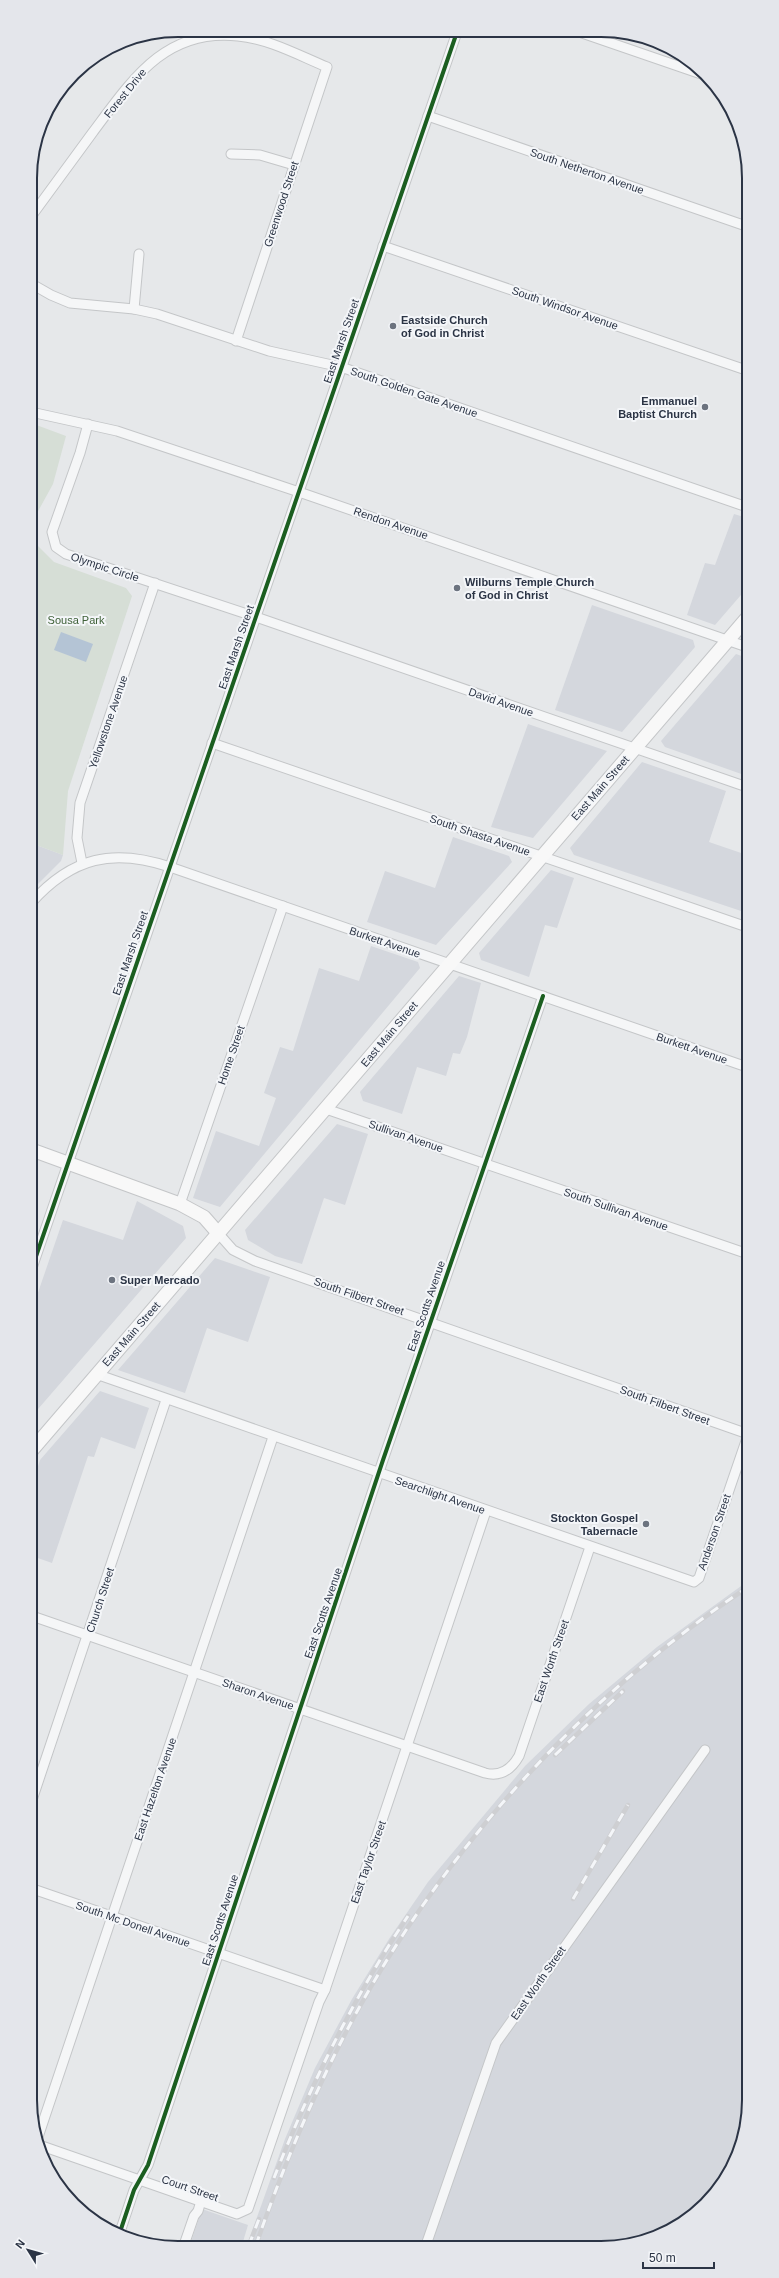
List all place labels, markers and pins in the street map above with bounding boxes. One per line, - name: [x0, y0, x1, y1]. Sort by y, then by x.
- place label: Eastside Church of God in Christ: [401, 314, 488, 339]
- marker: Eastside Church of God in Christ: [388, 321, 398, 331]
- place label: Emmanuel Baptist Church: [618, 395, 697, 420]
- marker: Emmanuel Baptist Church: [700, 402, 710, 412]
- place label: Wilburns Temple Church of God in Christ: [465, 576, 595, 601]
- marker: Wilburns Temple Church of God in Christ: [452, 583, 462, 593]
- place label: Super Mercado: [120, 1274, 200, 1286]
- marker: Super Mercado: [107, 1275, 117, 1285]
- place label: Stockton Gospel Tabernacle: [551, 1512, 638, 1537]
- marker: Stockton Gospel Tabernacle: [641, 1519, 651, 1529]

